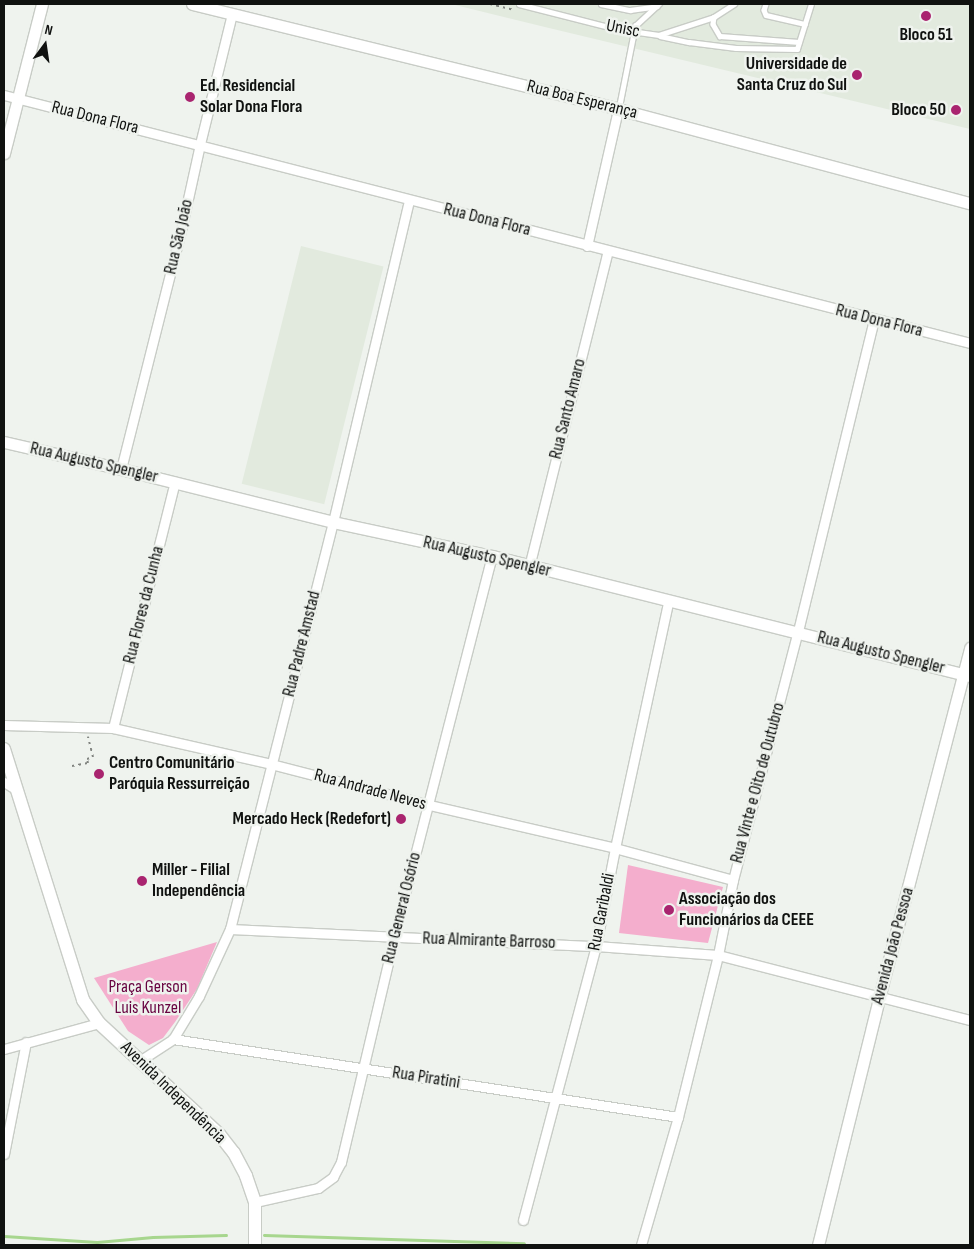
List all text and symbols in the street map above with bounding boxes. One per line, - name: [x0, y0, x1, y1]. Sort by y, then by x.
- marker: Bloco 51: [920, 10, 932, 22]
- street label: Unisc: [604, 15, 642, 43]
- north arrow: [20, 20, 70, 70]
- text: N: [43, 21, 54, 39]
- place label: Bloco 51: [899, 24, 953, 46]
- place label: Universidade de Santa Cruz do Sul: [737, 54, 847, 96]
- marker: Universidade de Santa Cruz do Sul: [851, 69, 863, 81]
- place label: Ed. Residencial Solar Dona Flora: [200, 76, 302, 118]
- street label: Rua Boa Esperança: [525, 76, 639, 124]
- marker: Ed. Residencial Solar Dona Flora: [184, 91, 196, 103]
- street label: Rua Dona Flora: [49, 97, 141, 139]
- place label: Bloco 50: [891, 99, 946, 121]
- marker: Bloco 50: [950, 104, 962, 116]
- street label: Rua São João: [160, 197, 198, 277]
- street label: Rua Dona Flora: [441, 199, 533, 241]
- street label: Rua Dona Flora: [833, 300, 925, 342]
- street label: Rua Santo Amaro: [545, 357, 591, 461]
- street label: Rua Augusto Spengler: [28, 438, 160, 488]
- street label: Rua Augusto Spengler: [421, 532, 553, 582]
- street label: Rua Flores da Cunha: [119, 544, 169, 666]
- street label: Rua Padre Amstad: [278, 589, 326, 699]
- street label: Rua Augusto Spengler: [815, 627, 947, 679]
- street label: Rua Vinte e Oito de Outubro: [726, 700, 790, 866]
- place label: Centro Comunitário Paróquia Ressurreição: [109, 753, 250, 796]
- street label: Rua Andrade Neves: [312, 765, 428, 815]
- marker: Centro Comunitário Paróquia Ressurreição: [93, 768, 105, 780]
- place label: Mercado Heck (Redefort): [233, 808, 391, 830]
- marker: Mercado Heck (Redefort): [395, 813, 407, 825]
- street label: Rua General Osório: [378, 850, 426, 966]
- place label: Miller - Filial Independência: [152, 860, 245, 902]
- street label: Rua Garibaldi: [584, 871, 620, 953]
- marker: Miller - Filial Independência: [136, 875, 148, 887]
- street label: Avenida João Pessoa: [867, 885, 919, 1007]
- place label: Associação dos Funcionários da CEEE: [679, 889, 814, 932]
- marker: Associação dos Funcionários da CEEE: [663, 904, 675, 916]
- street label: Rua Almirante Barroso: [422, 928, 556, 954]
- park label: Praça Gerson Luis Kunzel: [109, 977, 187, 1020]
- street label: Avenida Independência: [116, 1037, 230, 1149]
- street label: Rua Piratini: [391, 1062, 461, 1094]

